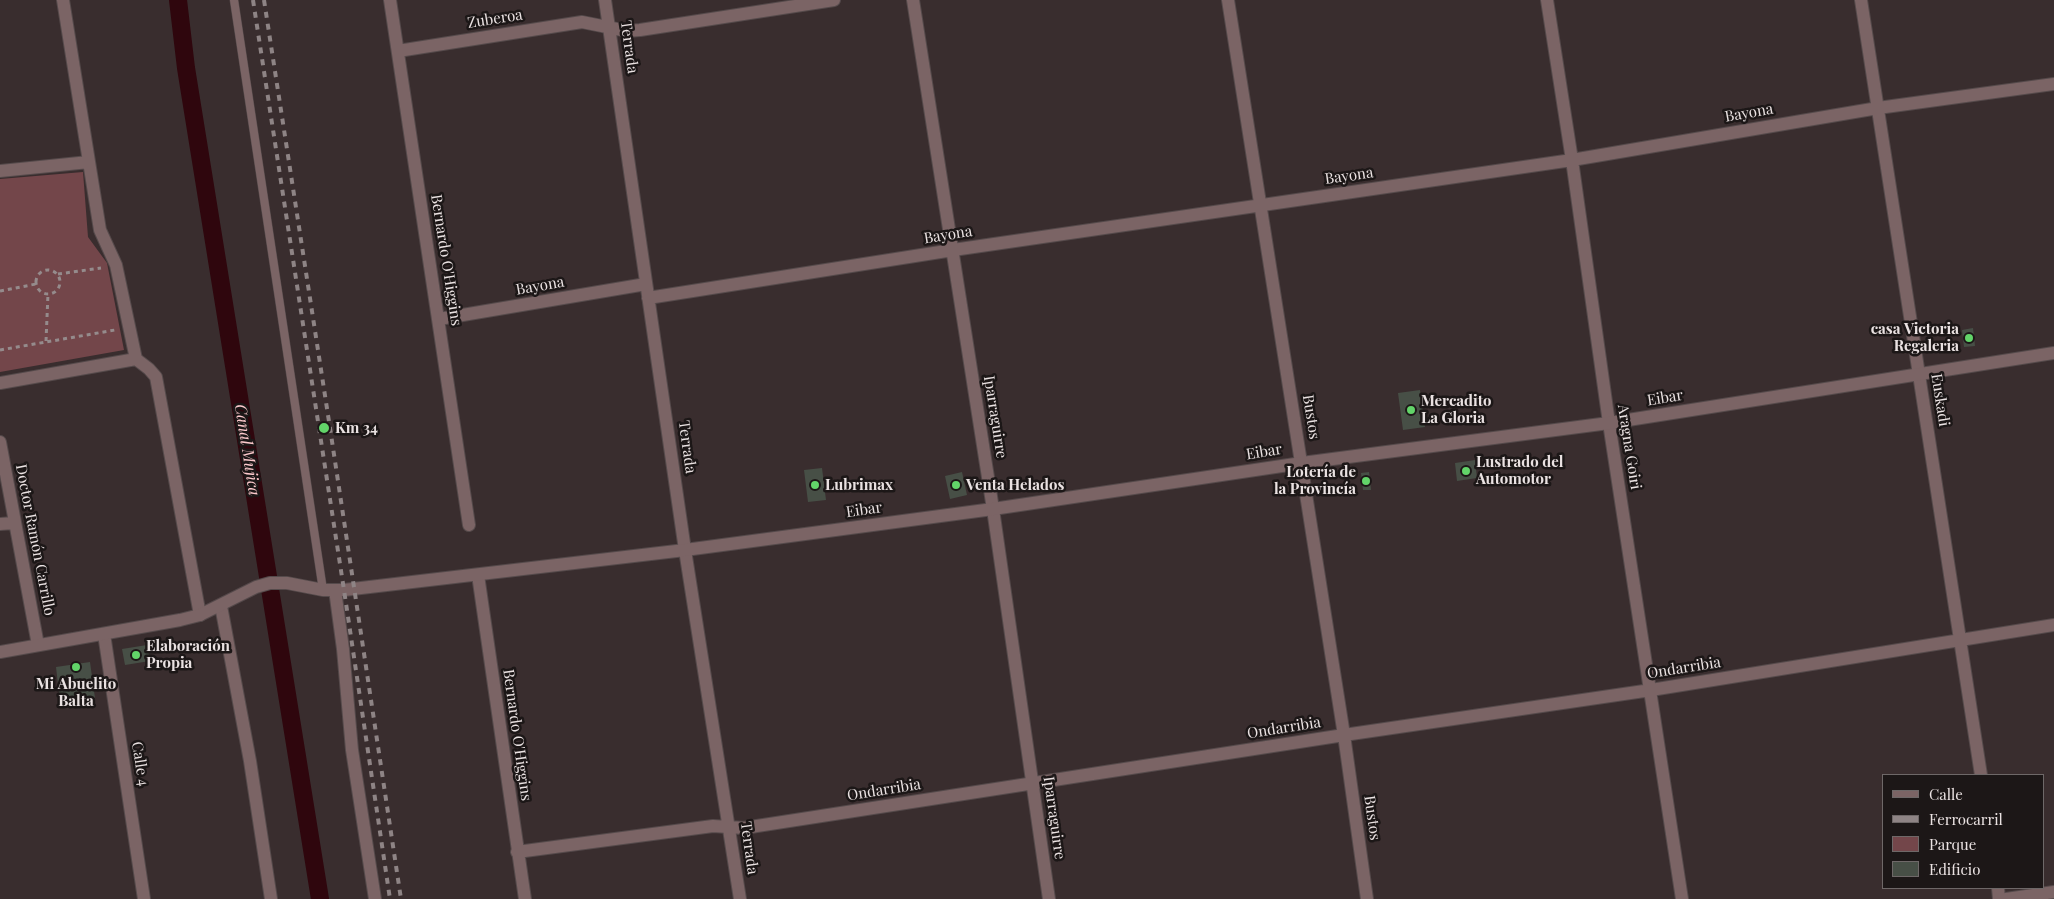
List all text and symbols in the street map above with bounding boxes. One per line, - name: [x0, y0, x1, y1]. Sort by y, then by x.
- street label: Zuberoa: [466, 6, 524, 32]
- street label: Terrada: [616, 19, 642, 75]
- street label: Bayona: [1723, 100, 1775, 126]
- street label: Bayona: [1324, 164, 1374, 188]
- street label: Bernardo O'Higgins: [427, 193, 465, 327]
- street label: Bayona: [922, 222, 974, 248]
- street label: Bayona: [514, 273, 566, 299]
- place label: casa Victoria Regaleria: [1871, 320, 1959, 355]
- marker: casa Victoria Regaleria: [1963, 332, 1975, 344]
- street label: Euskadi: [1927, 372, 1953, 428]
- street label: Iparraguirre: [980, 374, 1010, 460]
- street label: Eibar: [1646, 386, 1684, 410]
- place label: Mercadito La Gloria: [1421, 392, 1491, 427]
- street label: Bustos: [1299, 393, 1323, 441]
- water label: Canal Mujica: [230, 403, 264, 497]
- street label: Aragna Goiri: [1613, 403, 1645, 491]
- marker: Mercadito La Gloria: [1405, 404, 1417, 416]
- place label: Km 34: [335, 419, 378, 437]
- street label: Terrada: [674, 419, 700, 475]
- marker: Km 34: [317, 421, 331, 435]
- street label: Eibar: [1245, 440, 1283, 464]
- place label: Lustrado del Automotor: [1476, 453, 1563, 488]
- street label: Doctor Ramón Carrillo: [11, 463, 59, 617]
- place label: Lotería de la Provincía: [1274, 463, 1356, 498]
- marker: Lustrado del Automotor: [1460, 465, 1472, 477]
- marker: Lotería de la Provincía: [1360, 475, 1372, 487]
- place label: Lubrimax: [825, 476, 893, 494]
- place label: Venta Helados: [966, 476, 1064, 494]
- marker: Lubrimax: [809, 479, 821, 491]
- marker: Venta Helados: [950, 479, 962, 491]
- street label: Eibar: [845, 499, 883, 521]
- place label: Elaboración Propia: [146, 637, 230, 672]
- marker: Elaboración Propia: [130, 649, 142, 661]
- street label: Ondarribia: [1646, 653, 1722, 683]
- marker: Mi Abuelito Balta: [70, 661, 82, 673]
- street label: Bernardo O'Higgins: [499, 668, 535, 802]
- place label: Mi Abuelito Balta: [36, 675, 116, 710]
- street label: Ondarribia: [1246, 713, 1322, 743]
- street label: Calle 4: [128, 740, 152, 788]
- legend: [1882, 774, 2044, 889]
- street label: Ondarribia: [846, 775, 922, 805]
- street label: Iparraguirre: [1039, 775, 1069, 861]
- text: Calle: [1929, 784, 1963, 804]
- street label: Bustos: [1360, 794, 1384, 842]
- text: Ferrocarril: [1929, 809, 2003, 829]
- street label: Terrada: [736, 820, 762, 876]
- text: Parque: [1929, 834, 1976, 854]
- text: Edificio: [1929, 859, 1980, 879]

